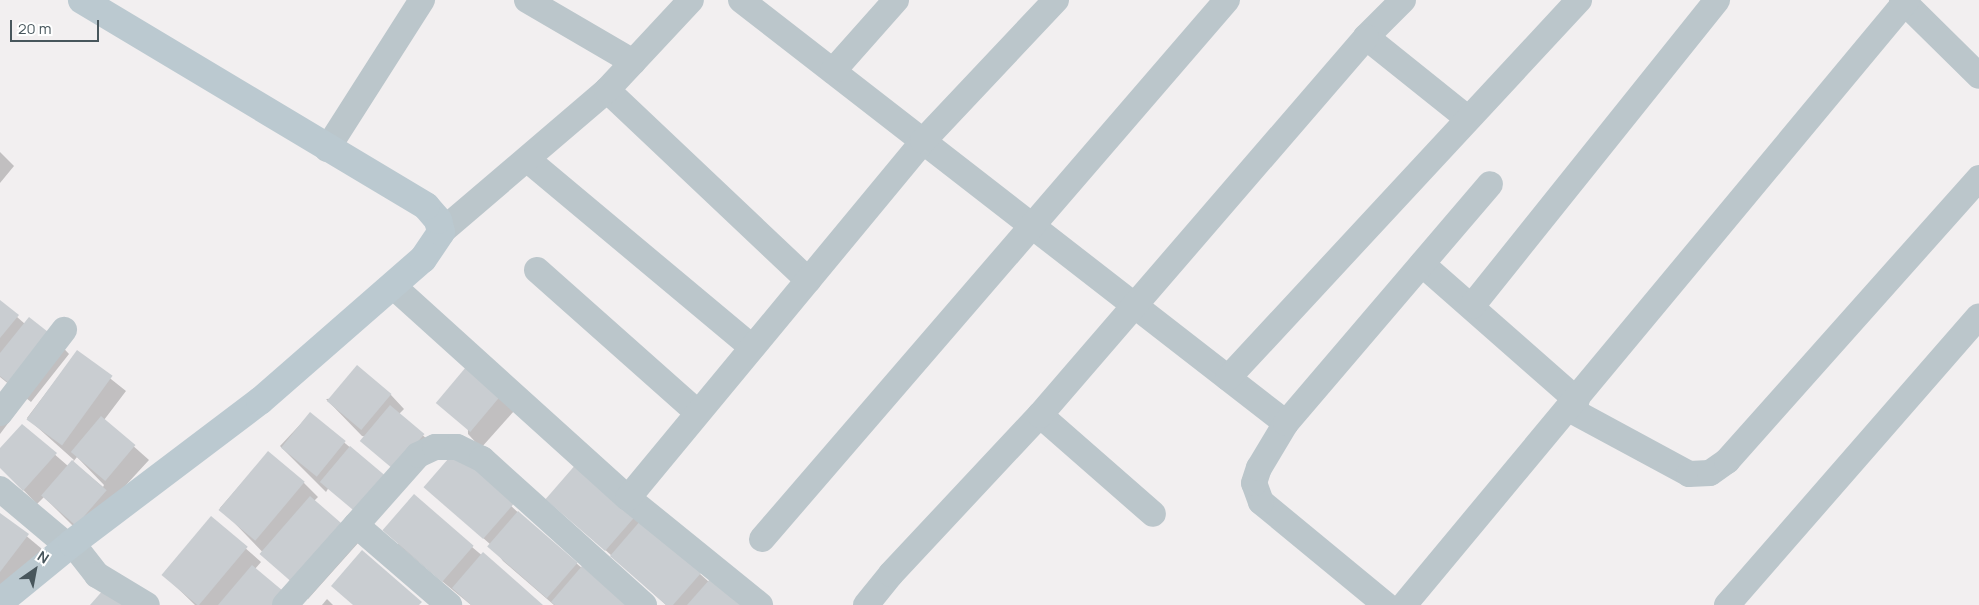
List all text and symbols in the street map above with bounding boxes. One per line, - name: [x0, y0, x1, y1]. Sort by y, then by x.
- scale bar: [12, 10, 101, 42]
- text: 20 m: [18, 18, 51, 39]
- north arrow: [10, 545, 60, 595]
- text: N: [34, 546, 53, 568]

